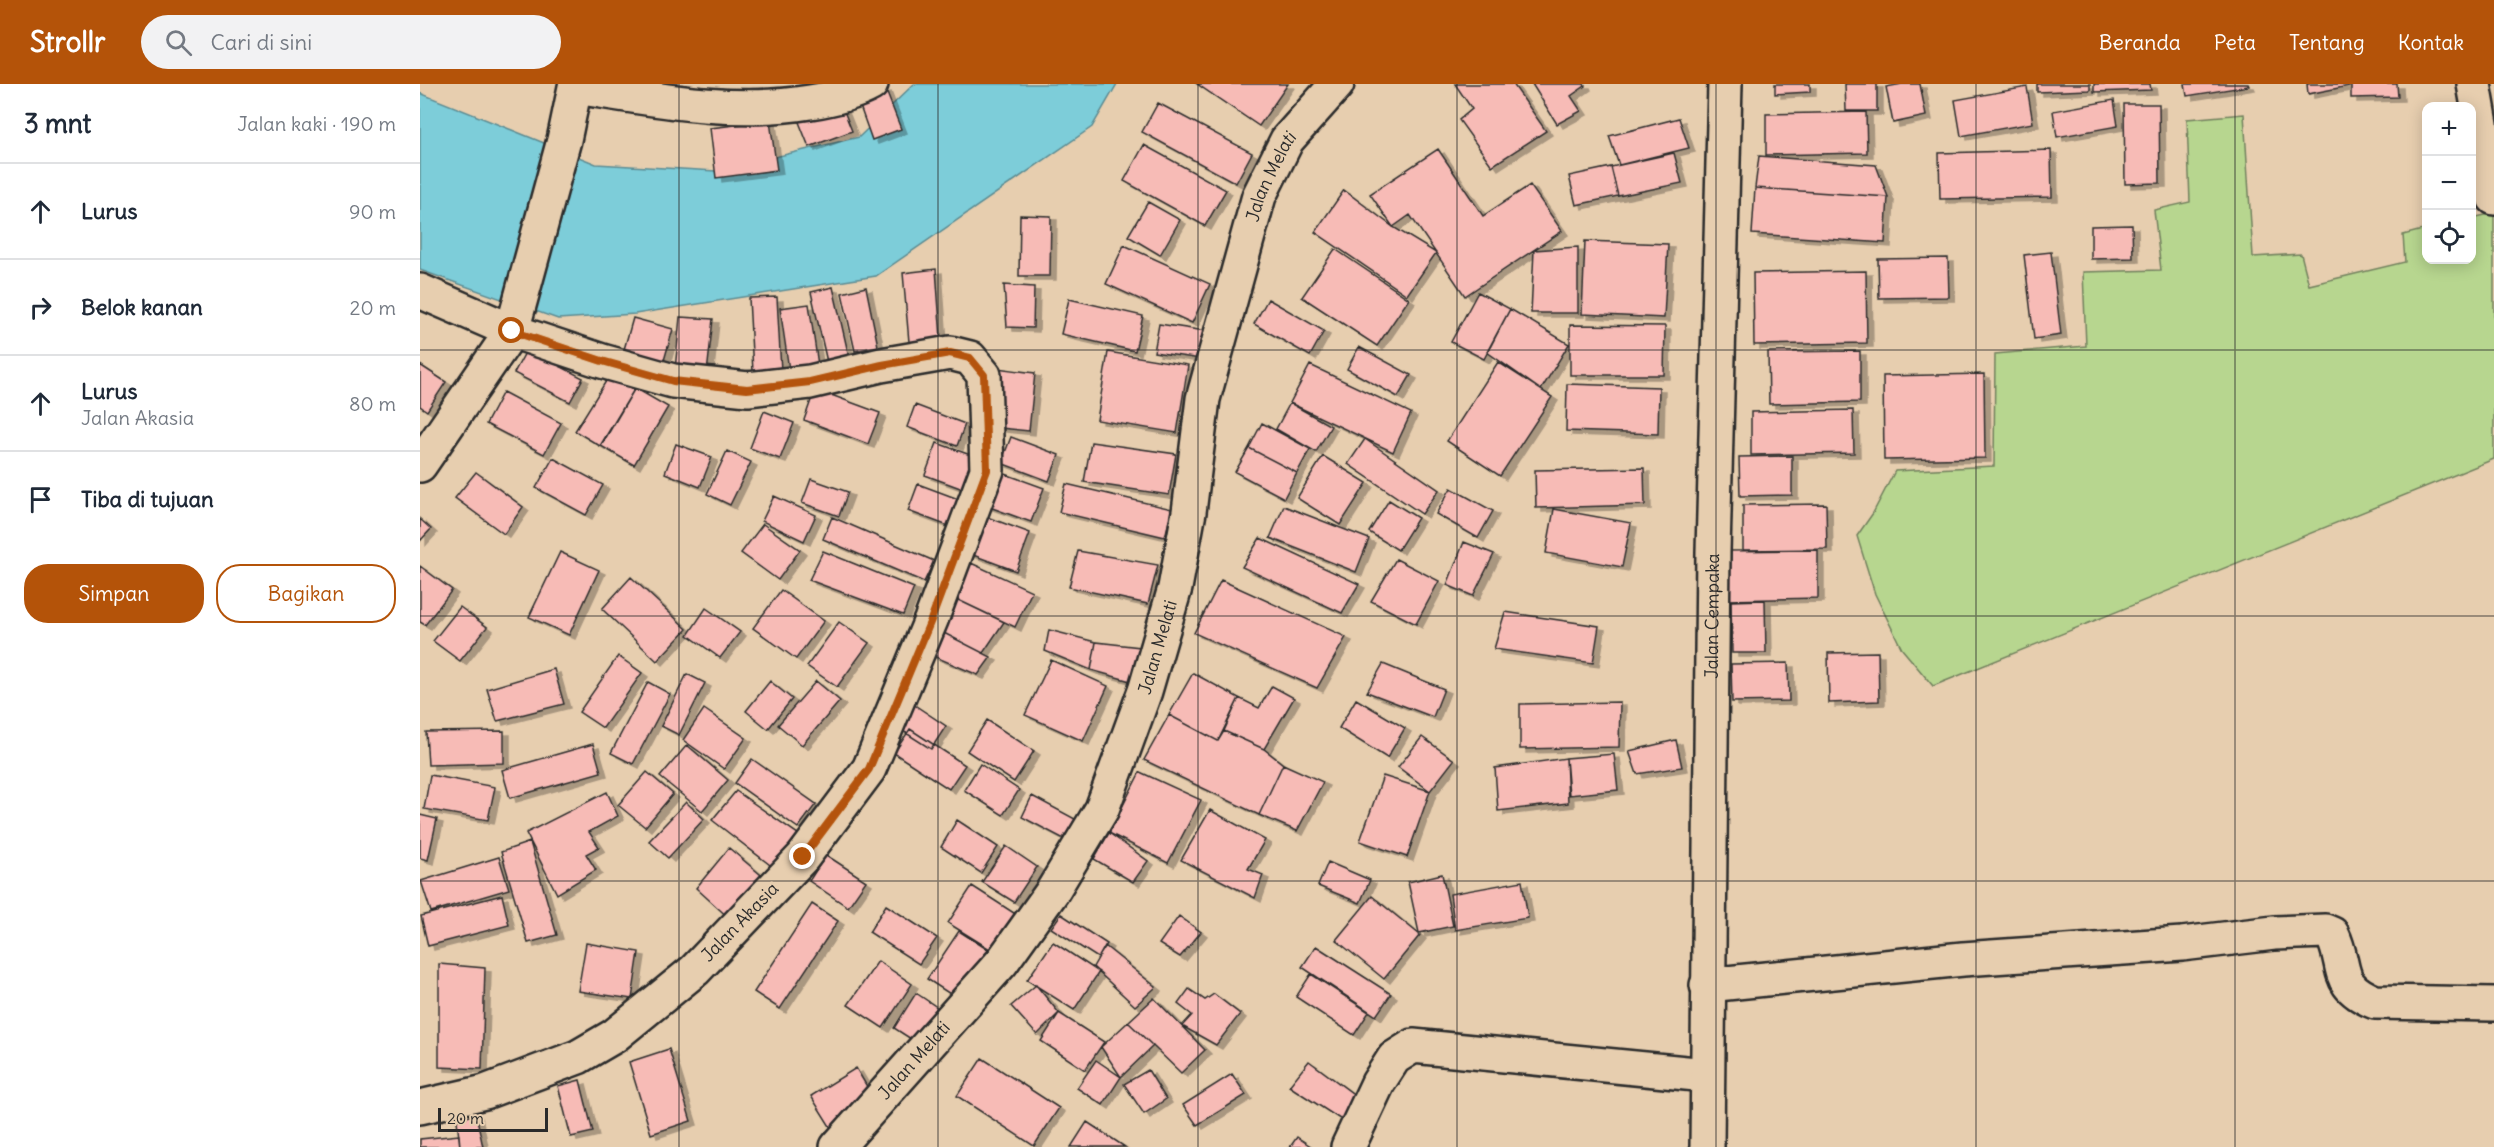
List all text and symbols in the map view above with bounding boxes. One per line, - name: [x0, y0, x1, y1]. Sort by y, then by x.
- search box: [141, 15, 561, 69]
- text: Strollr: [30, 24, 105, 60]
- icon: search: [162, 26, 195, 59]
- text: Cari di sini: [210, 28, 312, 56]
- text: Beranda: [2099, 29, 2181, 56]
- text: Peta: [2214, 29, 2256, 56]
- text: Tentang: [2289, 29, 2365, 56]
- text: Kontak: [2398, 29, 2464, 56]
- map controls: [2422, 102, 2476, 264]
- button: +: [2422, 102, 2476, 156]
- text: 3 mnt: [24, 107, 91, 140]
- text: Jalan kaki · 190 m: [237, 111, 396, 136]
- street label: Jalan Melati: [1241, 126, 1301, 224]
- button: −: [2422, 156, 2476, 210]
- icon: ahead: [24, 195, 57, 228]
- text: Lurus: [81, 197, 137, 225]
- text: 90 m: [349, 199, 396, 224]
- button: locate: [2422, 210, 2476, 264]
- icon: right: [24, 291, 57, 324]
- text: Belok kanan: [81, 293, 203, 321]
- text: 20 m: [350, 295, 396, 320]
- route start: [498, 317, 524, 343]
- text: Lurus: [81, 377, 137, 405]
- icon: ahead: [24, 387, 57, 420]
- text: 80 m: [349, 391, 396, 416]
- text: Jalan Akasia: [81, 405, 194, 430]
- icon: arrive: [24, 483, 57, 516]
- text: Tiba di tujuan: [81, 485, 214, 513]
- street label: Jalan Cempaka: [1700, 553, 1724, 679]
- button: Simpan: [24, 564, 204, 623]
- button: Bagikan: [216, 564, 396, 623]
- street label: Jalan Melati: [1133, 597, 1182, 697]
- route end: [789, 843, 815, 869]
- street label: Jalan Akasia: [696, 877, 783, 966]
- street label: Jalan Melati: [873, 1016, 955, 1104]
- scale bar: [438, 1105, 548, 1132]
- text: 20 m: [447, 1108, 484, 1128]

